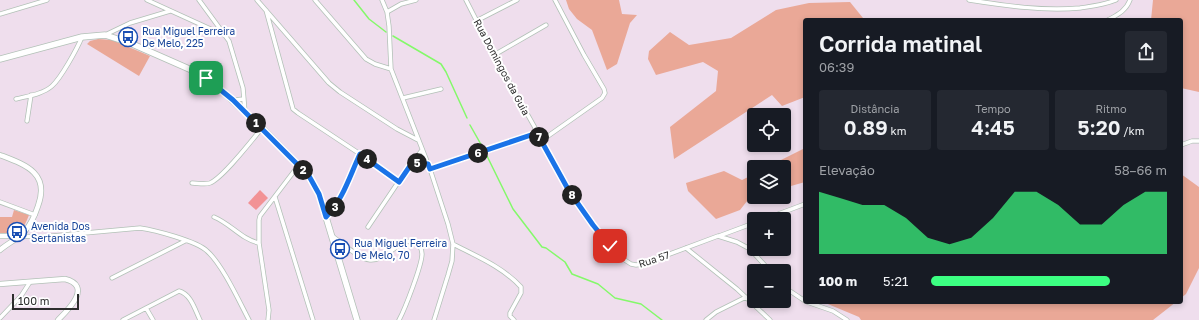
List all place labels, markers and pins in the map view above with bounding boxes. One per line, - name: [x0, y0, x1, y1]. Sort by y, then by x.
- place label: Rua Miguel Ferreira De Melo, 225: [142, 25, 235, 49]
- bus stop icon: Rua Miguel Ferreira De Melo, 225: [117, 26, 139, 48]
- pin: [189, 61, 223, 95]
- pin: 1: [246, 113, 266, 133]
- pin: 7: [529, 127, 549, 147]
- pin: 6: [468, 143, 488, 163]
- pin: 4: [357, 149, 377, 169]
- pin: 5: [407, 153, 427, 173]
- pin: 2: [293, 160, 313, 180]
- pin: 8: [562, 185, 582, 205]
- pin: 3: [325, 197, 345, 217]
- place label: Avenida Dos Sertanistas: [31, 220, 90, 244]
- bus stop icon: Avenida Dos Sertanistas: [6, 221, 28, 243]
- pin: [593, 229, 627, 263]
- place label: Rua Miguel Ferreira De Melo, 70: [354, 237, 447, 261]
- bus stop icon: Rua Miguel Ferreira De Melo, 70: [329, 238, 351, 260]

